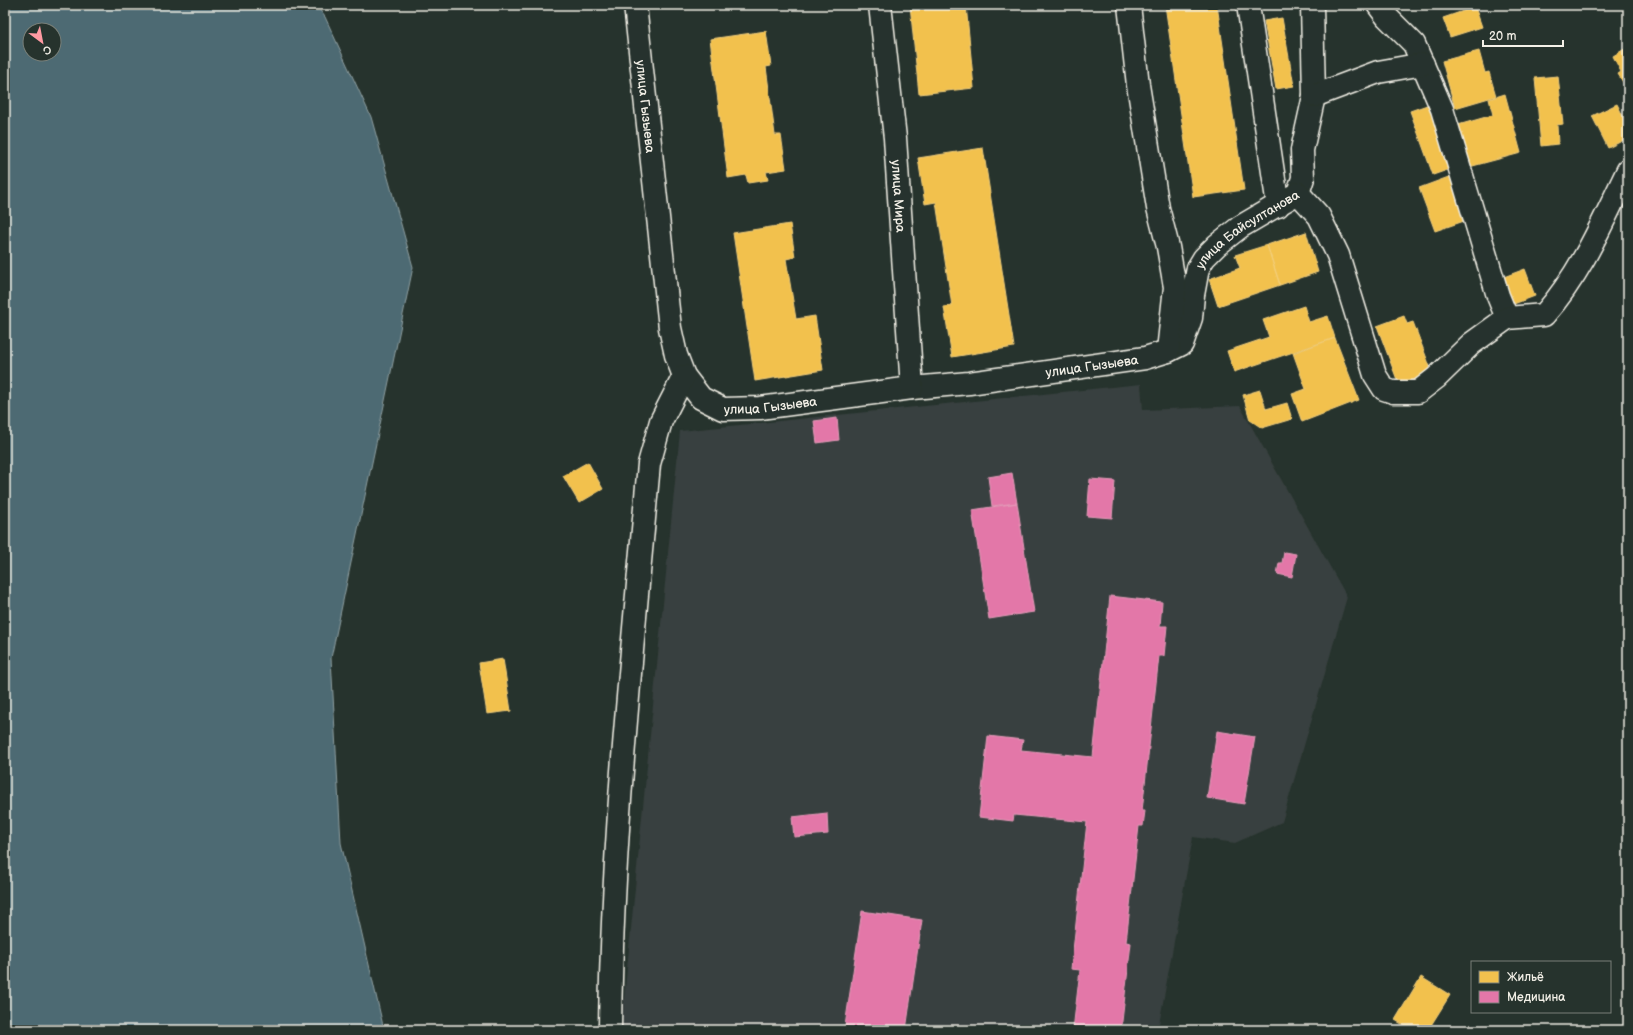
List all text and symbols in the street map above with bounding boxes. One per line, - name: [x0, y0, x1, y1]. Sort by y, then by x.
- north arrow: [22, 22, 62, 62]
- scale bar: [1483, 22, 1563, 48]
- text: 20 m: [1489, 29, 1516, 44]
- text: С: [40, 43, 54, 58]
- street label: улица Гызыева: [632, 59, 658, 154]
- street label: улица Мира: [888, 159, 908, 233]
- street label: улица Байсултанова: [1192, 187, 1303, 272]
- street label: улица Гызыева: [1045, 352, 1140, 381]
- street label: улица Гызыева: [724, 394, 818, 418]
- legend: [1471, 961, 1611, 1013]
- text: Жильё: [1507, 970, 1544, 985]
- text: Медицина: [1507, 990, 1565, 1005]

